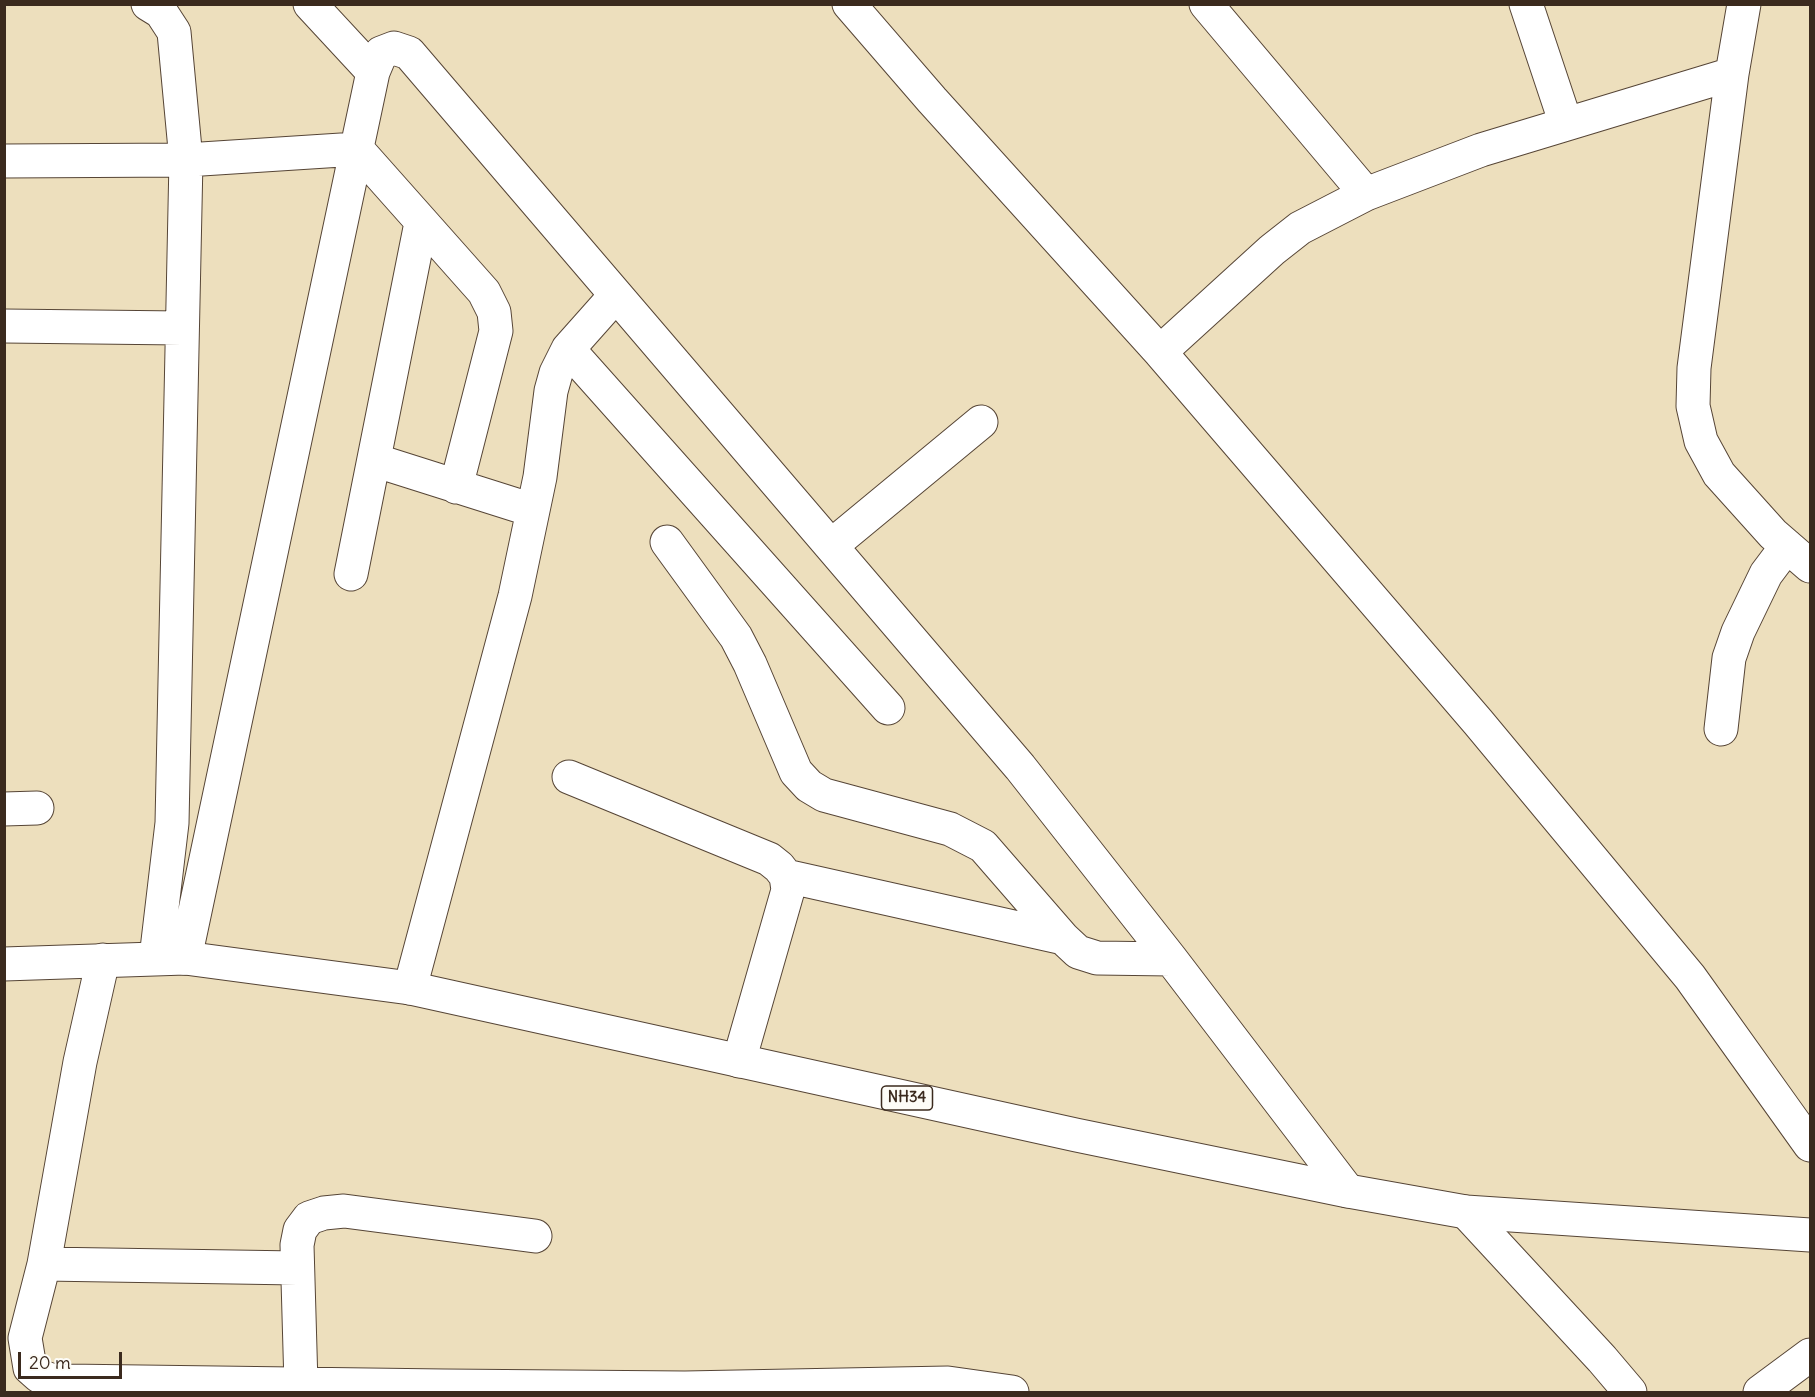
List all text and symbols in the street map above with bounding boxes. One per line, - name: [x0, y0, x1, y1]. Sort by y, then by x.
- road number: NH34: [882, 1086, 932, 1110]
- scale bar: [21, 1340, 124, 1378]
- text: 20 m: [29, 1351, 71, 1374]

